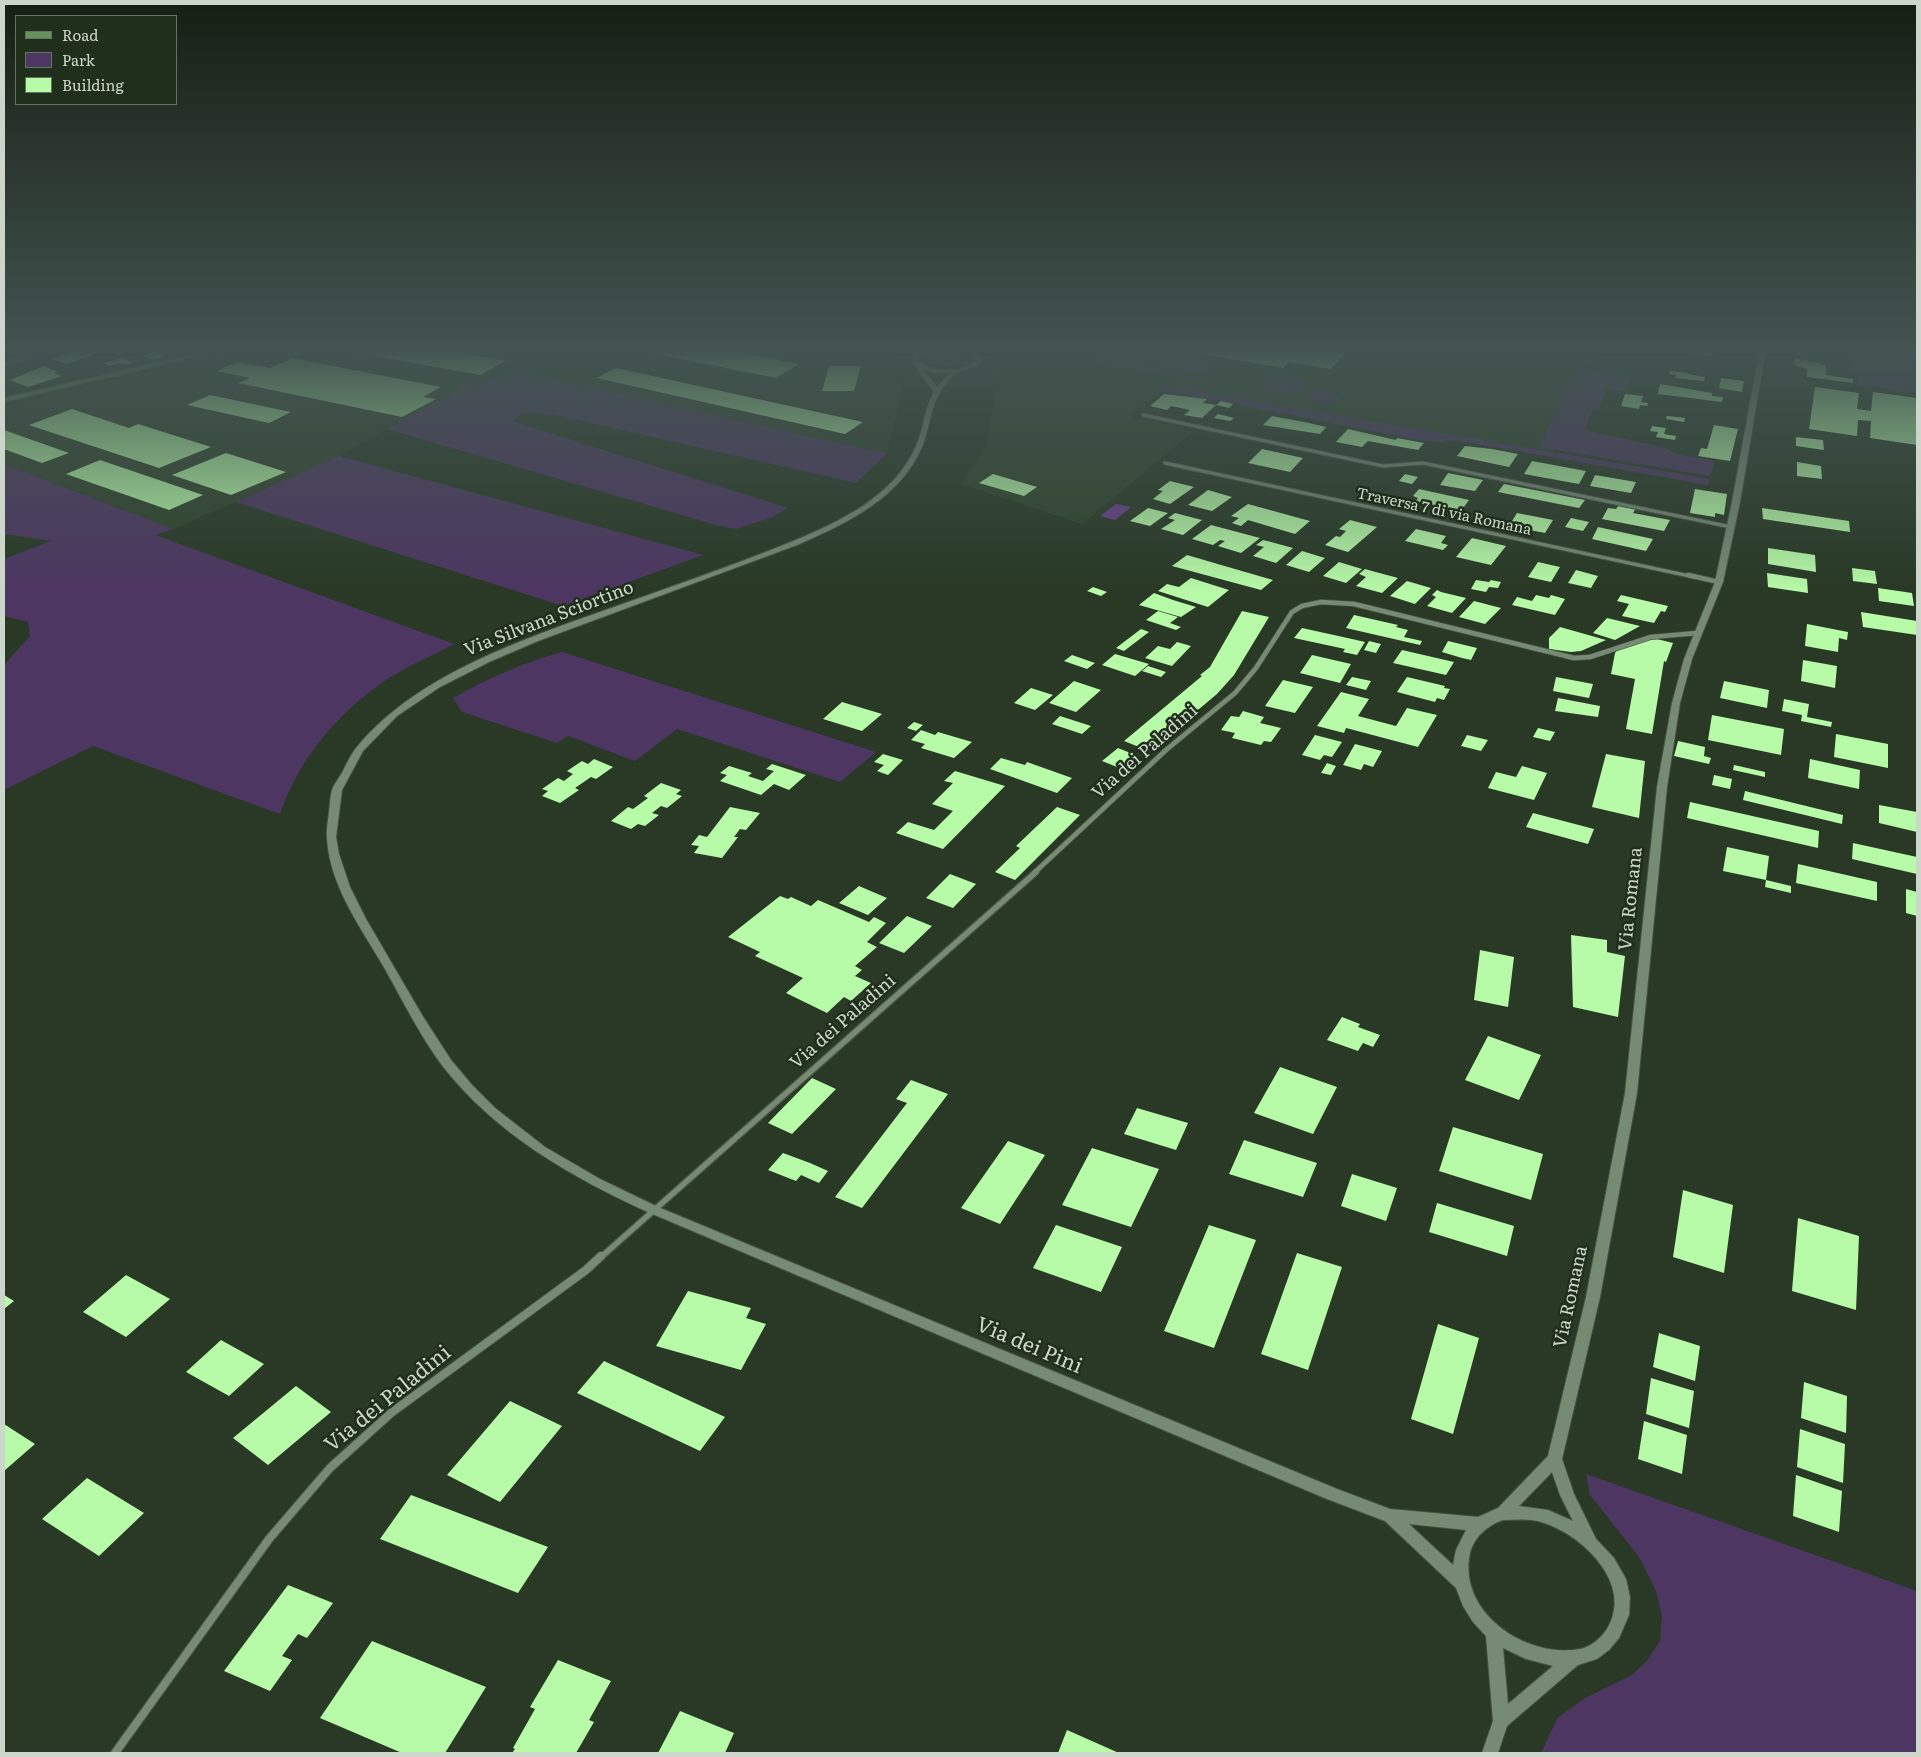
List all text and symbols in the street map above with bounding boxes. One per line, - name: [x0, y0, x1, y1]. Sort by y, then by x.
- legend: [15, 15, 178, 105]
- text: Road: [62, 23, 98, 46]
- text: Park: [62, 48, 95, 71]
- text: Building: [62, 73, 124, 96]
- street label: Traversa 7 di via Romana: [1355, 485, 1533, 539]
- street label: Via Silvana Sciortino: [461, 577, 637, 661]
- street label: Via dei Paladini: [1088, 700, 1202, 804]
- street label: Via Romana: [1615, 846, 1647, 952]
- street label: Via dei Paladini: [786, 970, 900, 1074]
- street label: Via Romana: [1550, 1244, 1592, 1350]
- street label: Via dei Pini: [972, 1312, 1086, 1380]
- street label: Via dei Paladini: [320, 1340, 456, 1458]

